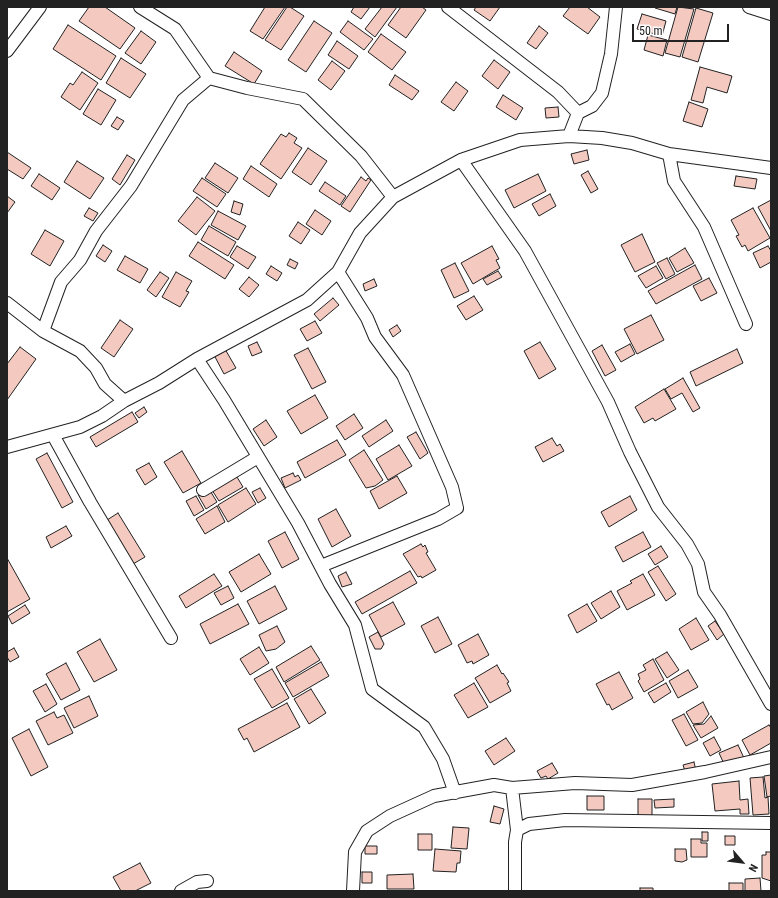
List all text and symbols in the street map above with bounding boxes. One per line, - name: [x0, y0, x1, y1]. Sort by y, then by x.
- scale bar: [634, 16, 731, 42]
- text: 50 m: [639, 24, 663, 38]
- north arrow: [722, 842, 762, 882]
- text: N: [746, 862, 760, 874]

